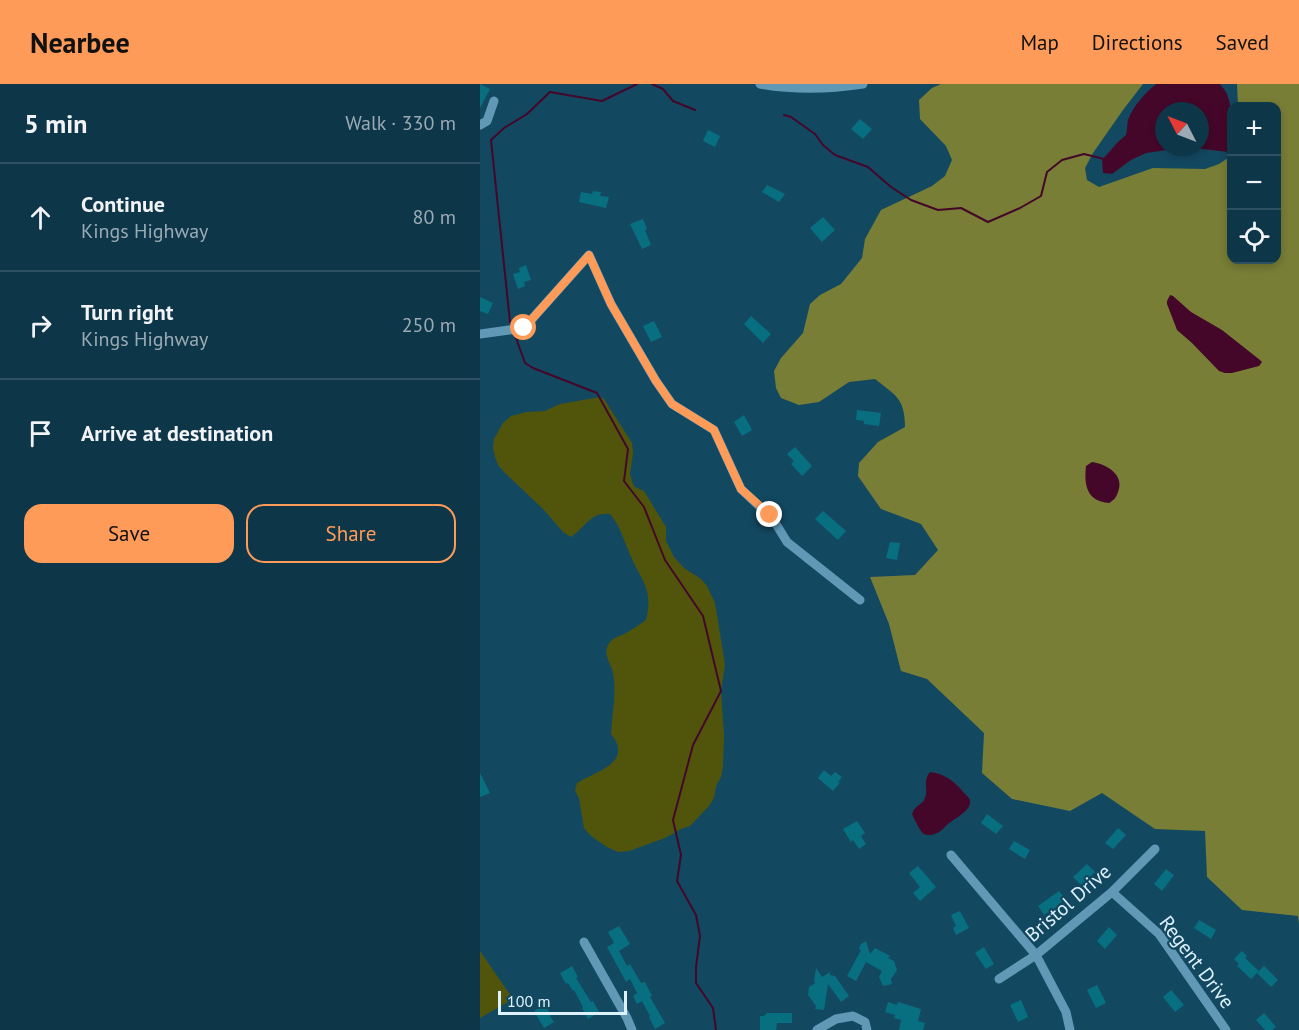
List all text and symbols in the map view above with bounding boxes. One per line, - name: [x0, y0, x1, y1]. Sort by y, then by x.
- text: Nearbee: [30, 24, 130, 61]
- text: Map: [1020, 29, 1059, 56]
- text: Directions: [1092, 29, 1183, 56]
- text: Saved: [1216, 29, 1269, 56]
- north arrow: [1155, 102, 1209, 156]
- map controls: [1227, 102, 1281, 264]
- button: +: [1227, 102, 1281, 156]
- text: 5 min: [24, 107, 87, 140]
- text: Walk · 330 m: [345, 110, 456, 136]
- button: −: [1227, 156, 1281, 210]
- text: Continue: [81, 190, 165, 218]
- icon: ahead: [24, 201, 57, 234]
- text: 80 m: [413, 204, 456, 230]
- button: locate: [1227, 210, 1281, 264]
- text: Kings Highway: [81, 218, 208, 244]
- text: Turn right: [81, 298, 173, 326]
- icon: right: [24, 309, 57, 342]
- text: 250 m: [402, 312, 456, 338]
- route start: [510, 314, 536, 340]
- text: Kings Highway: [81, 326, 208, 352]
- icon: arrive: [24, 417, 57, 450]
- text: Arrive at destination: [81, 419, 273, 447]
- route end: [756, 501, 782, 527]
- button: Save: [24, 504, 234, 563]
- button: Share: [246, 504, 456, 563]
- street label: Bristol Drive: [1020, 859, 1116, 947]
- street label: Regent Drive: [1154, 910, 1240, 1014]
- scale bar: [498, 988, 627, 1016]
- text: 100 m: [507, 991, 550, 1011]

